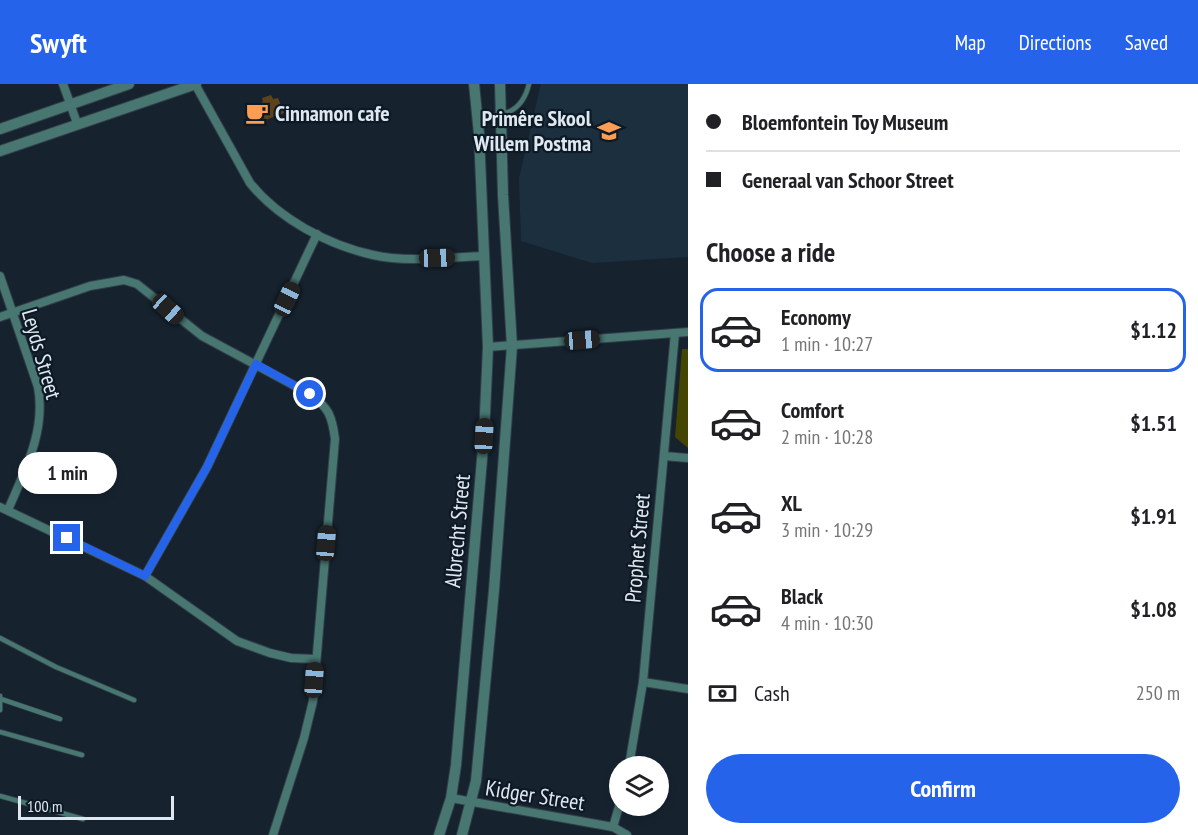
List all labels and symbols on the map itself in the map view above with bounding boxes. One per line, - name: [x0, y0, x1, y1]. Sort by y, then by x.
- place label: Cinnamon cafe: [275, 99, 390, 127]
- cafe icon: Cinnamon cafe: [244, 100, 270, 126]
- place label: Primêre Skool Willem Postma: [473, 104, 592, 157]
- school or university icon: Primêre Skool Willem Postma: [596, 118, 622, 144]
- car: [419, 248, 455, 268]
- car: [271, 279, 303, 319]
- car: [149, 290, 187, 328]
- street label: Leyds Street: [16, 306, 68, 402]
- car: [563, 329, 601, 351]
- route start: [296, 380, 323, 407]
- car: [474, 418, 494, 454]
- callout: 1 min: [17, 451, 116, 493]
- street label: Albrecht Street: [438, 473, 476, 589]
- street label: Prophet Street: [618, 492, 656, 604]
- route end: [53, 524, 80, 551]
- car: [315, 524, 337, 562]
- car: [304, 661, 324, 699]
- street label: Kidger Street: [483, 773, 587, 817]
- scale bar: [18, 793, 174, 820]

